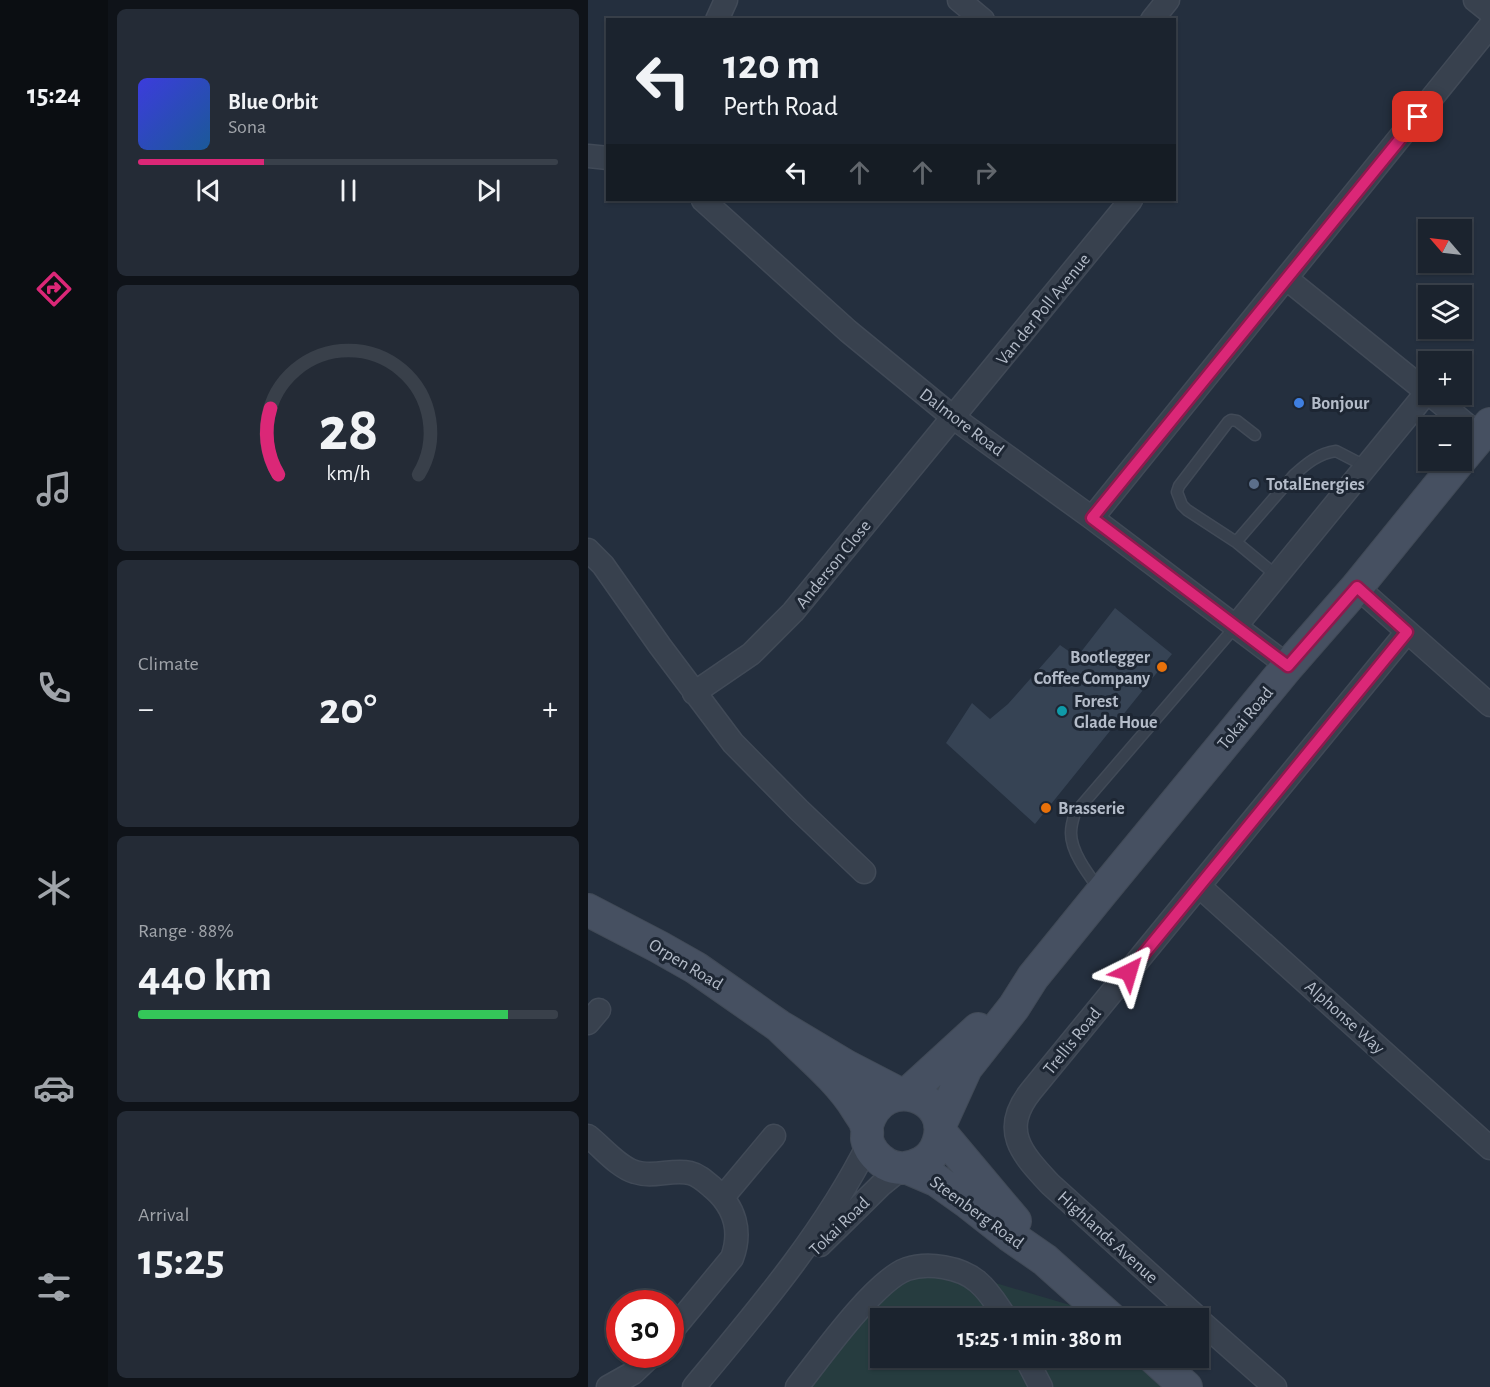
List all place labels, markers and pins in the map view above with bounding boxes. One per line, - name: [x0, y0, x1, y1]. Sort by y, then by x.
- pin: [1392, 91, 1443, 142]
- place label: Bonjour: [1311, 395, 1370, 413]
- marker: Bonjour: [1292, 396, 1306, 410]
- place label: TotalEnergies: [1266, 476, 1365, 494]
- marker: TotalEnergies: [1247, 477, 1261, 491]
- place label: Bootlegger Coffee Company: [1034, 649, 1151, 688]
- marker: Bootlegger Coffee Company: [1155, 660, 1169, 674]
- place label: Forest Glade Houe: [1074, 693, 1158, 732]
- marker: Forest Glade Houe: [1055, 704, 1069, 718]
- place label: Brasserie: [1058, 800, 1125, 818]
- marker: Brasserie: [1039, 801, 1053, 815]

